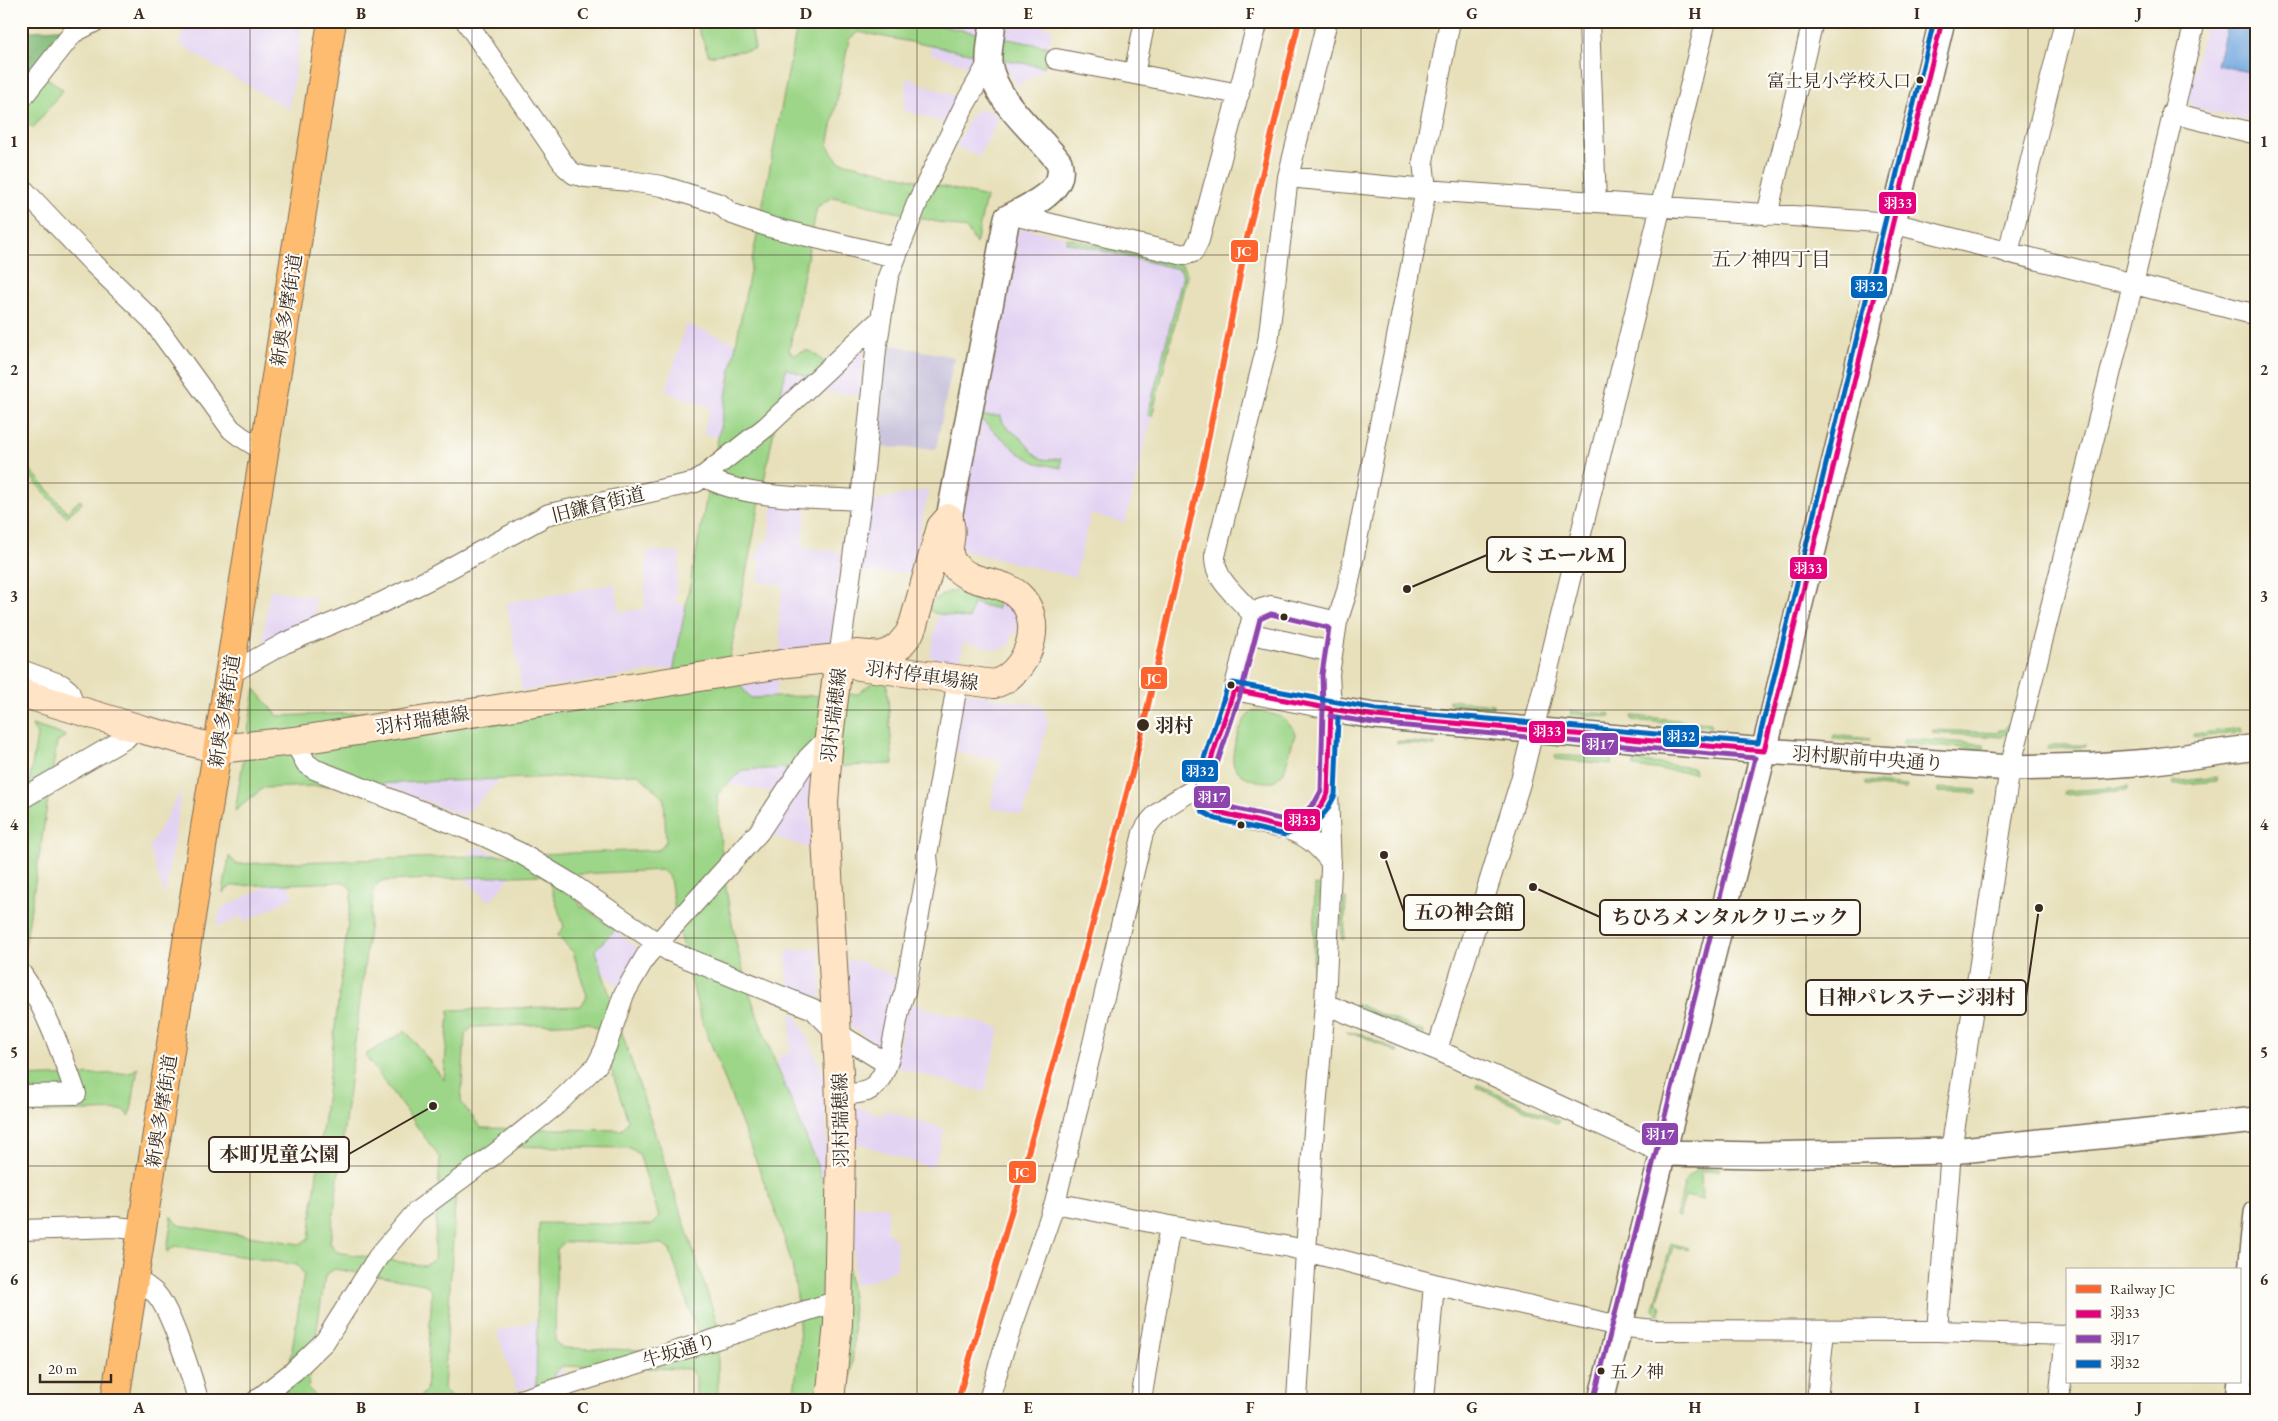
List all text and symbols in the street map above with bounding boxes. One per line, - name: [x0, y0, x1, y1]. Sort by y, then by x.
- text: A: [132, 3, 145, 24]
- text: B: [356, 3, 366, 24]
- text: C: [577, 3, 589, 24]
- text: D: [800, 3, 812, 24]
- text: E: [1023, 3, 1033, 24]
- text: F: [1246, 3, 1255, 24]
- text: G: [1466, 3, 1478, 24]
- text: H: [1689, 3, 1702, 24]
- text: I: [1914, 3, 1920, 24]
- text: J: [2134, 3, 2142, 24]
- place label: 富士見小学校入口: [1767, 69, 1911, 92]
- marker: 富士見小学校入口: [1915, 75, 1925, 85]
- text: 1: [10, 131, 18, 152]
- text: 1: [2260, 131, 2268, 152]
- line badge: 羽33: [1878, 191, 1917, 215]
- text: 羽33: [1884, 194, 1912, 212]
- line badge: JC: [1230, 239, 1259, 263]
- text: JC: [1234, 242, 1252, 260]
- district label: 五ノ神四丁目: [1711, 246, 1831, 272]
- street label: 新奥多摩街道: [265, 252, 308, 368]
- line badge: 羽32: [1850, 275, 1888, 299]
- text: 羽32: [1855, 277, 1884, 295]
- text: 2: [10, 359, 19, 380]
- text: 2: [2260, 359, 2269, 380]
- street label: 旧鎌倉街道: [549, 481, 647, 528]
- callout: ルミエールM: [1487, 537, 1625, 572]
- text: ルミエールM: [1497, 542, 1615, 568]
- line badge: 羽33: [1789, 556, 1828, 580]
- text: 羽33: [1794, 559, 1822, 577]
- text: 3: [10, 586, 18, 607]
- text: 3: [2260, 586, 2268, 607]
- unlabelled marker: [1279, 612, 1289, 622]
- street label: 新奥多摩街道: [203, 653, 246, 769]
- street label: 羽村停車場線: [864, 655, 980, 696]
- street label: 羽村瑞穂線: [815, 666, 852, 764]
- line badge: JC: [1140, 666, 1168, 690]
- text: JC: [1144, 669, 1162, 687]
- unlabelled marker: [1226, 680, 1236, 690]
- street label: 羽村瑞穂線: [373, 701, 471, 740]
- place label: 羽村: [1155, 713, 1193, 738]
- marker: 羽村: [1135, 717, 1151, 733]
- line badge: 羽33: [1528, 720, 1566, 744]
- text: 羽33: [1533, 722, 1561, 740]
- line badge: 羽32: [1662, 724, 1700, 748]
- text: 羽32: [1667, 727, 1696, 745]
- line badge: 羽17: [1581, 732, 1619, 756]
- text: 羽17: [1586, 735, 1615, 753]
- street label: 羽村駅前中央通り: [1791, 741, 1945, 776]
- line badge: 羽32: [1181, 759, 1219, 783]
- text: 羽32: [1186, 762, 1215, 780]
- line badge: 羽17: [1193, 785, 1231, 809]
- text: 羽17: [1198, 788, 1227, 806]
- line badge: 羽33: [1283, 808, 1321, 832]
- text: 羽33: [1288, 811, 1316, 829]
- text: 4: [10, 814, 19, 835]
- text: 4: [2260, 814, 2269, 835]
- unlabelled marker: [1236, 820, 1246, 830]
- callout: 五の神会館: [1404, 895, 1524, 930]
- text: 五の神会館: [1414, 899, 1514, 925]
- callout: ちひろメンタルクリニック: [1600, 900, 1860, 935]
- text: ちひろメンタルクリニック: [1611, 904, 1849, 930]
- callout: 日神パレステージ羽村: [1806, 980, 2026, 1015]
- text: 日神パレステージ羽村: [1817, 984, 2015, 1010]
- text: 5: [10, 1042, 18, 1063]
- text: 5: [2260, 1042, 2268, 1063]
- street label: 新奥多摩街道: [140, 1053, 183, 1169]
- street label: 羽村瑞穂線: [827, 1072, 854, 1168]
- line badge: 羽17: [1641, 1122, 1679, 1146]
- text: 羽17: [1646, 1125, 1675, 1143]
- callout: 本町児童公園: [209, 1137, 349, 1172]
- text: 本町児童公園: [219, 1141, 339, 1167]
- line badge: JC: [1008, 1160, 1037, 1184]
- text: JC: [1012, 1163, 1030, 1181]
- legend: [2066, 1268, 2240, 1384]
- text: 6: [10, 1269, 19, 1290]
- text: 6: [2260, 1269, 2269, 1290]
- text: Railway JC: [2110, 1279, 2175, 1298]
- text: 羽33: [2110, 1303, 2139, 1322]
- street label: 牛坂通り: [639, 1327, 719, 1374]
- text: 羽17: [2110, 1329, 2140, 1348]
- scale bar: [40, 1351, 111, 1383]
- text: 羽32: [2110, 1353, 2140, 1372]
- text: 20 m: [48, 1359, 77, 1378]
- place label: 五ノ神: [1610, 1360, 1664, 1383]
- marker: 五ノ神: [1596, 1366, 1606, 1376]
- text: A: [132, 1397, 145, 1418]
- text: B: [356, 1397, 366, 1418]
- text: C: [577, 1397, 589, 1418]
- text: D: [800, 1397, 812, 1418]
- text: E: [1023, 1397, 1033, 1418]
- text: F: [1246, 1397, 1255, 1418]
- text: G: [1466, 1397, 1478, 1418]
- text: H: [1689, 1397, 1702, 1418]
- text: I: [1914, 1397, 1920, 1418]
- text: J: [2134, 1397, 2142, 1418]

